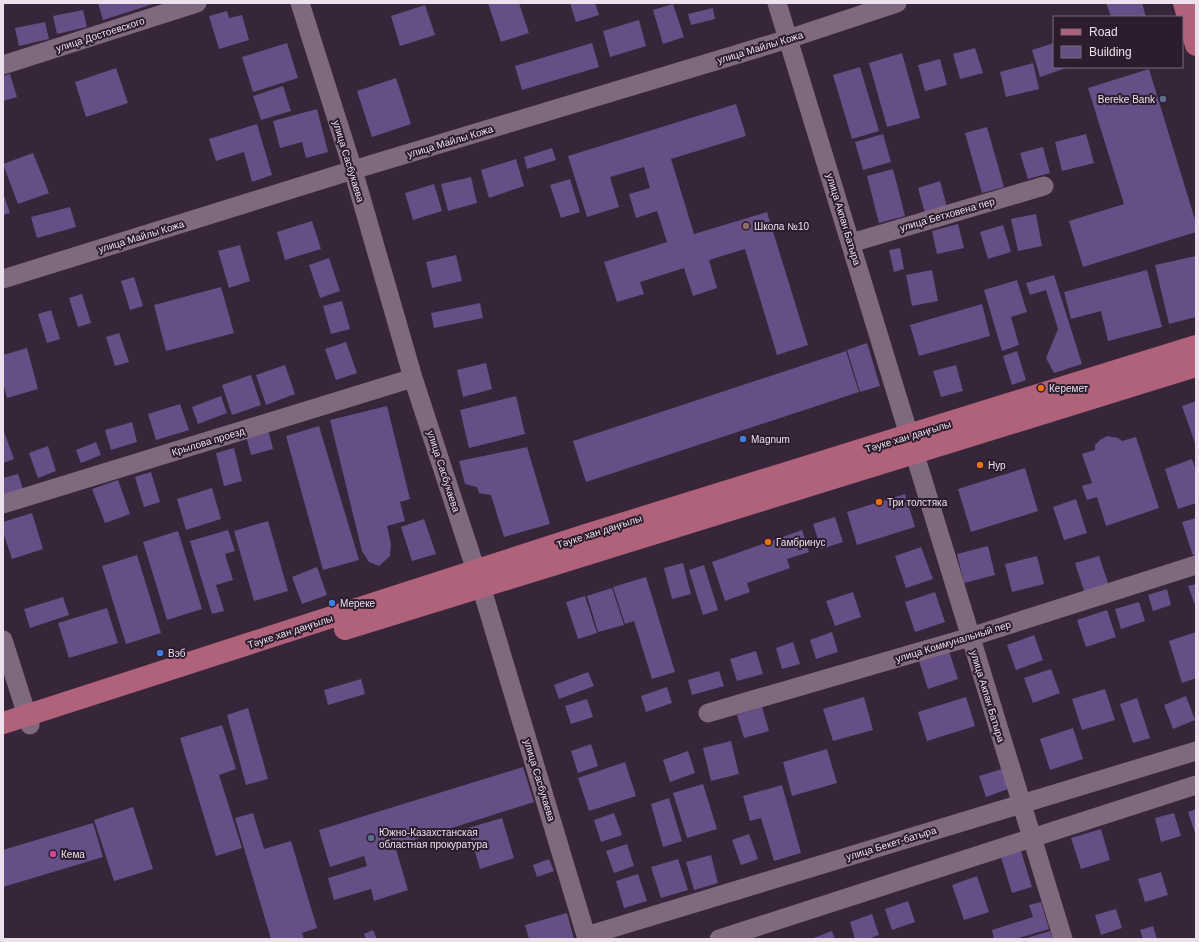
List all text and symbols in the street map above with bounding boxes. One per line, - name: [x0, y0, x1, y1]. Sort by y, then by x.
- street label: улица Достоевского: [54, 15, 146, 54]
- legend: [1053, 16, 1183, 68]
- text: Road: [1089, 25, 1118, 39]
- street label: улица Майлы Кожа: [716, 29, 805, 66]
- text: Building: [1089, 45, 1132, 59]
- place label: Bereke Bank: [1098, 94, 1156, 105]
- marker: Bereke Bank: [1158, 94, 1168, 104]
- street label: улица Сасбукаева: [331, 119, 366, 204]
- street label: улица Майлы Кожа: [406, 123, 495, 160]
- street label: улица Акпан Батыра: [824, 172, 863, 267]
- street label: улица Бетховена пер: [898, 196, 996, 233]
- street label: улица Майлы Кожа: [97, 218, 186, 255]
- marker: Школа №10: [741, 221, 751, 231]
- place label: Школа №10: [754, 221, 809, 232]
- marker: Керемет: [1036, 383, 1046, 393]
- place label: Керемет: [1049, 383, 1089, 394]
- street label: Тәуке хан даңғылы: [864, 418, 952, 455]
- street label: Крылова проезд: [170, 425, 246, 458]
- street label: улица Сасбукаева: [425, 429, 462, 514]
- marker: Magnum: [738, 434, 748, 444]
- place label: Magnum: [751, 434, 790, 445]
- marker: Нур: [975, 460, 985, 470]
- place label: Нур: [988, 460, 1006, 471]
- marker: Три толстяка: [874, 497, 884, 507]
- place label: Три толстяка: [887, 497, 948, 508]
- street label: Тәуке хан даңғылы: [555, 512, 643, 550]
- marker: Гамбринус: [763, 537, 773, 547]
- place label: Гамбринус: [776, 537, 825, 548]
- marker: Мереке: [327, 598, 337, 608]
- place label: Мереке: [340, 598, 376, 609]
- street label: Тәуке хан даңғылы: [246, 612, 334, 650]
- street label: улица Коммунальный пер: [894, 619, 1013, 664]
- marker: Вэб: [155, 648, 165, 658]
- place label: Вэб: [168, 648, 186, 659]
- street label: улица Акпан Батыра: [968, 649, 1007, 744]
- street label: улица Сасбукаева: [522, 738, 557, 823]
- street label: улица Бекет-батыра: [845, 824, 938, 862]
- place label: Южно-Казахстанская областная прокуратура: [379, 827, 488, 850]
- marker: Южно-Казахстанская областная прокуратура: [366, 833, 376, 843]
- marker: Кема: [48, 849, 58, 859]
- place label: Кема: [61, 849, 85, 860]

